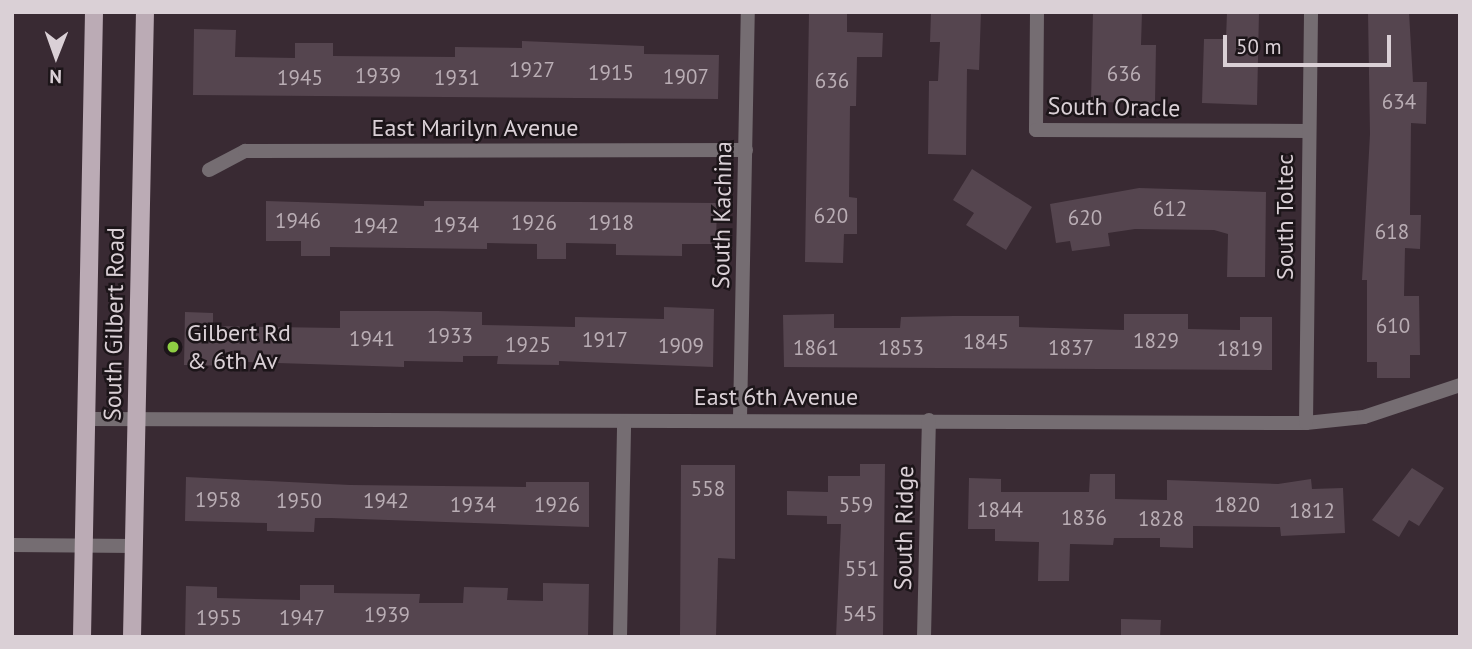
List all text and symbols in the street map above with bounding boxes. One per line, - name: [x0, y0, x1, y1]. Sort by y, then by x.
- north arrow: [21, 21, 91, 91]
- scale bar: [1227, 21, 1395, 65]
- text: 50 m: [1236, 33, 1282, 60]
- house number: 1927: [509, 57, 555, 83]
- house number: 1915: [588, 60, 634, 86]
- house number: 636: [1107, 61, 1141, 87]
- house number: 1939: [355, 63, 401, 89]
- house number: 1907: [663, 64, 709, 90]
- text: N: [49, 65, 62, 89]
- house number: 1945: [277, 65, 323, 91]
- house number: 1931: [434, 65, 480, 91]
- house number: 636: [815, 68, 849, 94]
- house number: 634: [1382, 89, 1416, 115]
- street label: South Oracle: [1047, 91, 1181, 123]
- street label: East Marilyn Avenue: [371, 114, 579, 142]
- street label: South Kachina: [706, 141, 738, 289]
- street label: South Toltec: [1271, 154, 1299, 280]
- house number: 612: [1153, 196, 1187, 222]
- house number: 620: [814, 203, 848, 229]
- house number: 620: [1068, 205, 1102, 231]
- house number: 1946: [275, 208, 321, 234]
- house number: 1926: [511, 210, 557, 236]
- house number: 1918: [588, 210, 634, 236]
- house number: 1934: [433, 212, 479, 238]
- house number: 1942: [353, 213, 399, 239]
- house number: 618: [1375, 219, 1409, 245]
- street label: South Gilbert Road: [98, 227, 130, 421]
- house number: 610: [1376, 313, 1410, 339]
- place label: Gilbert Rd & 6th Av: [187, 319, 291, 375]
- house number: 1933: [427, 323, 473, 349]
- house number: 1941: [349, 326, 395, 352]
- house number: 1917: [582, 327, 628, 353]
- house number: 1829: [1133, 328, 1179, 354]
- house number: 1845: [963, 329, 1009, 355]
- house number: 1925: [505, 332, 551, 358]
- house number: 1909: [658, 333, 704, 359]
- house number: 1861: [793, 335, 839, 361]
- house number: 1853: [878, 335, 924, 361]
- house number: 1837: [1048, 335, 1094, 361]
- house number: 1819: [1217, 336, 1263, 362]
- marker: Gilbert Rd & 6th Av: [165, 339, 181, 355]
- street label: East 6th Avenue: [693, 383, 859, 411]
- street label: South Ridge: [889, 465, 919, 591]
- house number: 558: [691, 476, 725, 502]
- house number: 1958: [195, 487, 241, 513]
- house number: 1950: [276, 488, 322, 514]
- house number: 1942: [363, 488, 409, 514]
- house number: 1934: [450, 492, 496, 518]
- house number: 1926: [534, 492, 580, 518]
- house number: 559: [839, 492, 873, 518]
- house number: 1820: [1214, 492, 1260, 518]
- house number: 1844: [977, 497, 1023, 523]
- house number: 1812: [1289, 498, 1335, 524]
- house number: 1836: [1061, 505, 1107, 531]
- house number: 1828: [1138, 506, 1184, 532]
- house number: 551: [845, 556, 879, 582]
- house number: 545: [843, 601, 877, 627]
- house number: 1939: [364, 602, 410, 628]
- house number: 1955: [196, 605, 242, 631]
- house number: 1947: [279, 605, 325, 631]

